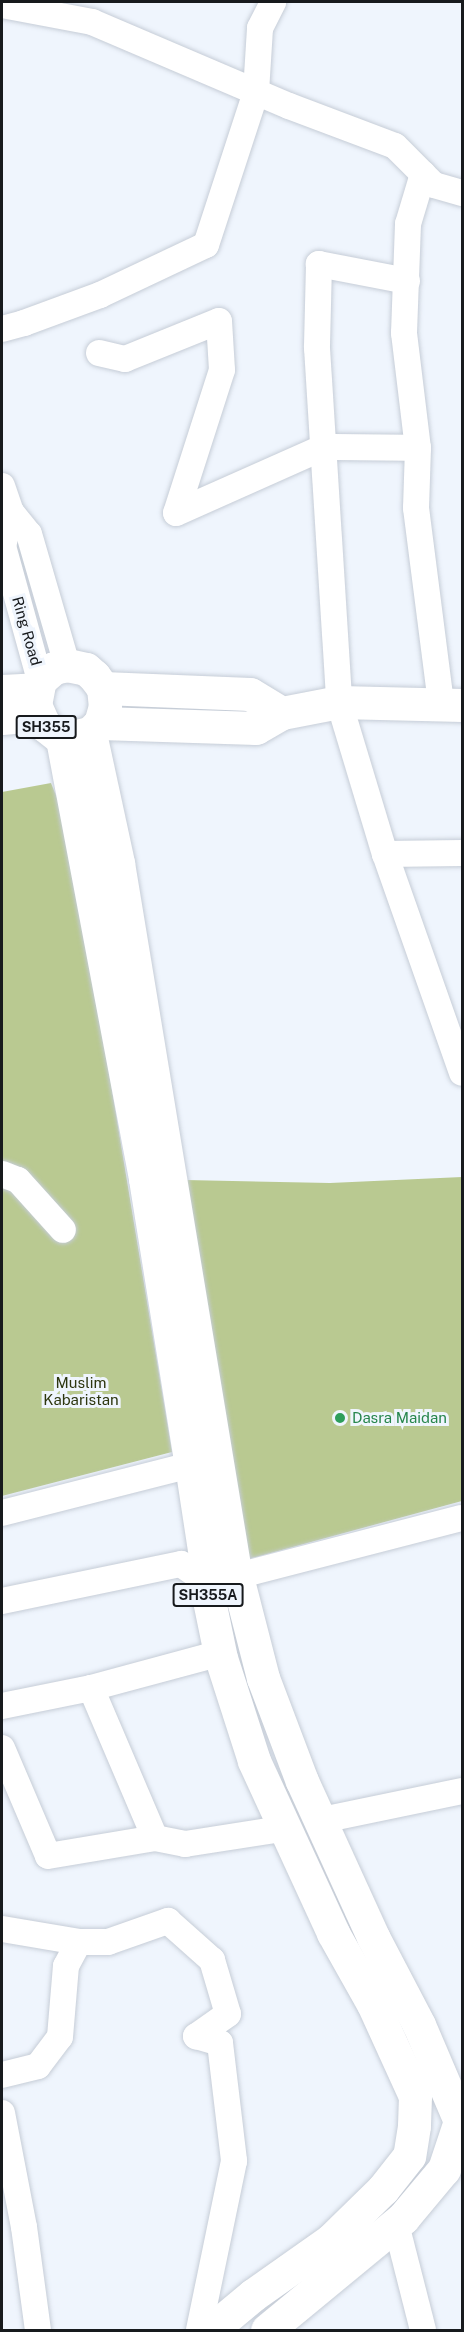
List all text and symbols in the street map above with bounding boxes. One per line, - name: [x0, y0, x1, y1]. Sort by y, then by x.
- street label: Ring Road: [9, 594, 45, 668]
- road number: SH355: [15, 716, 78, 738]
- park label: Muslim Kabaristan: [43, 1373, 119, 1408]
- place label: Dasra Maidan: [352, 1409, 447, 1427]
- marker: Dasra Maidan: [333, 1411, 347, 1425]
- road number: SH355A: [172, 1584, 244, 1606]

